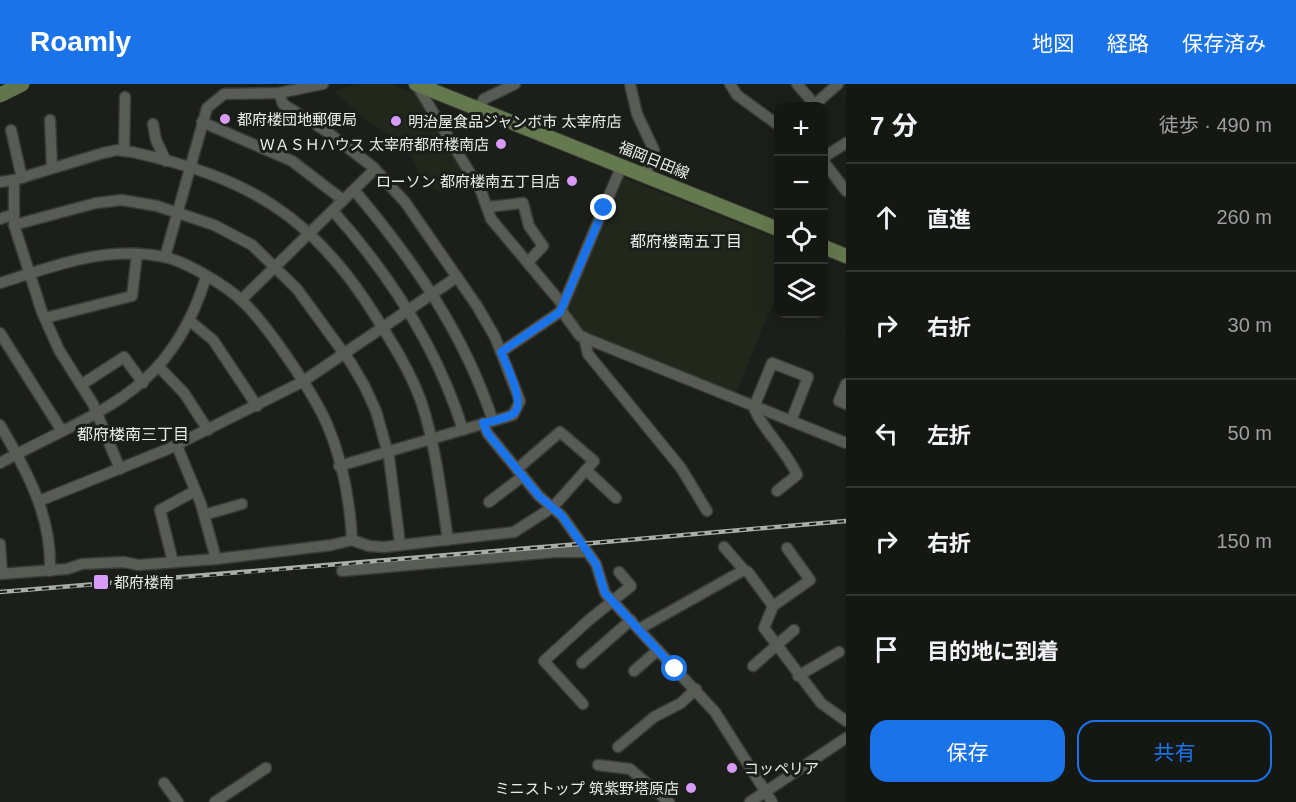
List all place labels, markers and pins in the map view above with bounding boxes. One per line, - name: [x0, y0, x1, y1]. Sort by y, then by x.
- place label: 都府楼団地郵便局: [237, 111, 357, 128]
- marker: 都府楼団地郵便局: [218, 112, 232, 126]
- place label: 明治屋食品ジャンボ市 太宰府店: [408, 113, 621, 130]
- marker: 明治屋食品ジャンボ市 太宰府店: [389, 114, 403, 128]
- place label: ＷＡＳＨハウス 太宰府都府楼南店: [260, 136, 489, 153]
- marker: ＷＡＳＨハウス 太宰府都府楼南店: [494, 137, 508, 151]
- place label: ローソン 都府楼南五丁目店: [376, 173, 560, 190]
- marker: ローソン 都府楼南五丁目店: [565, 174, 579, 188]
- marker: 都府楼南: [92, 573, 110, 591]
- place label: 都府楼南: [114, 574, 174, 591]
- place label: コッペリア: [744, 760, 819, 777]
- marker: コッペリア: [725, 761, 739, 775]
- place label: ミニストップ 筑紫野塔原店: [495, 780, 679, 797]
- marker: ミニストップ 筑紫野塔原店: [684, 781, 698, 795]

